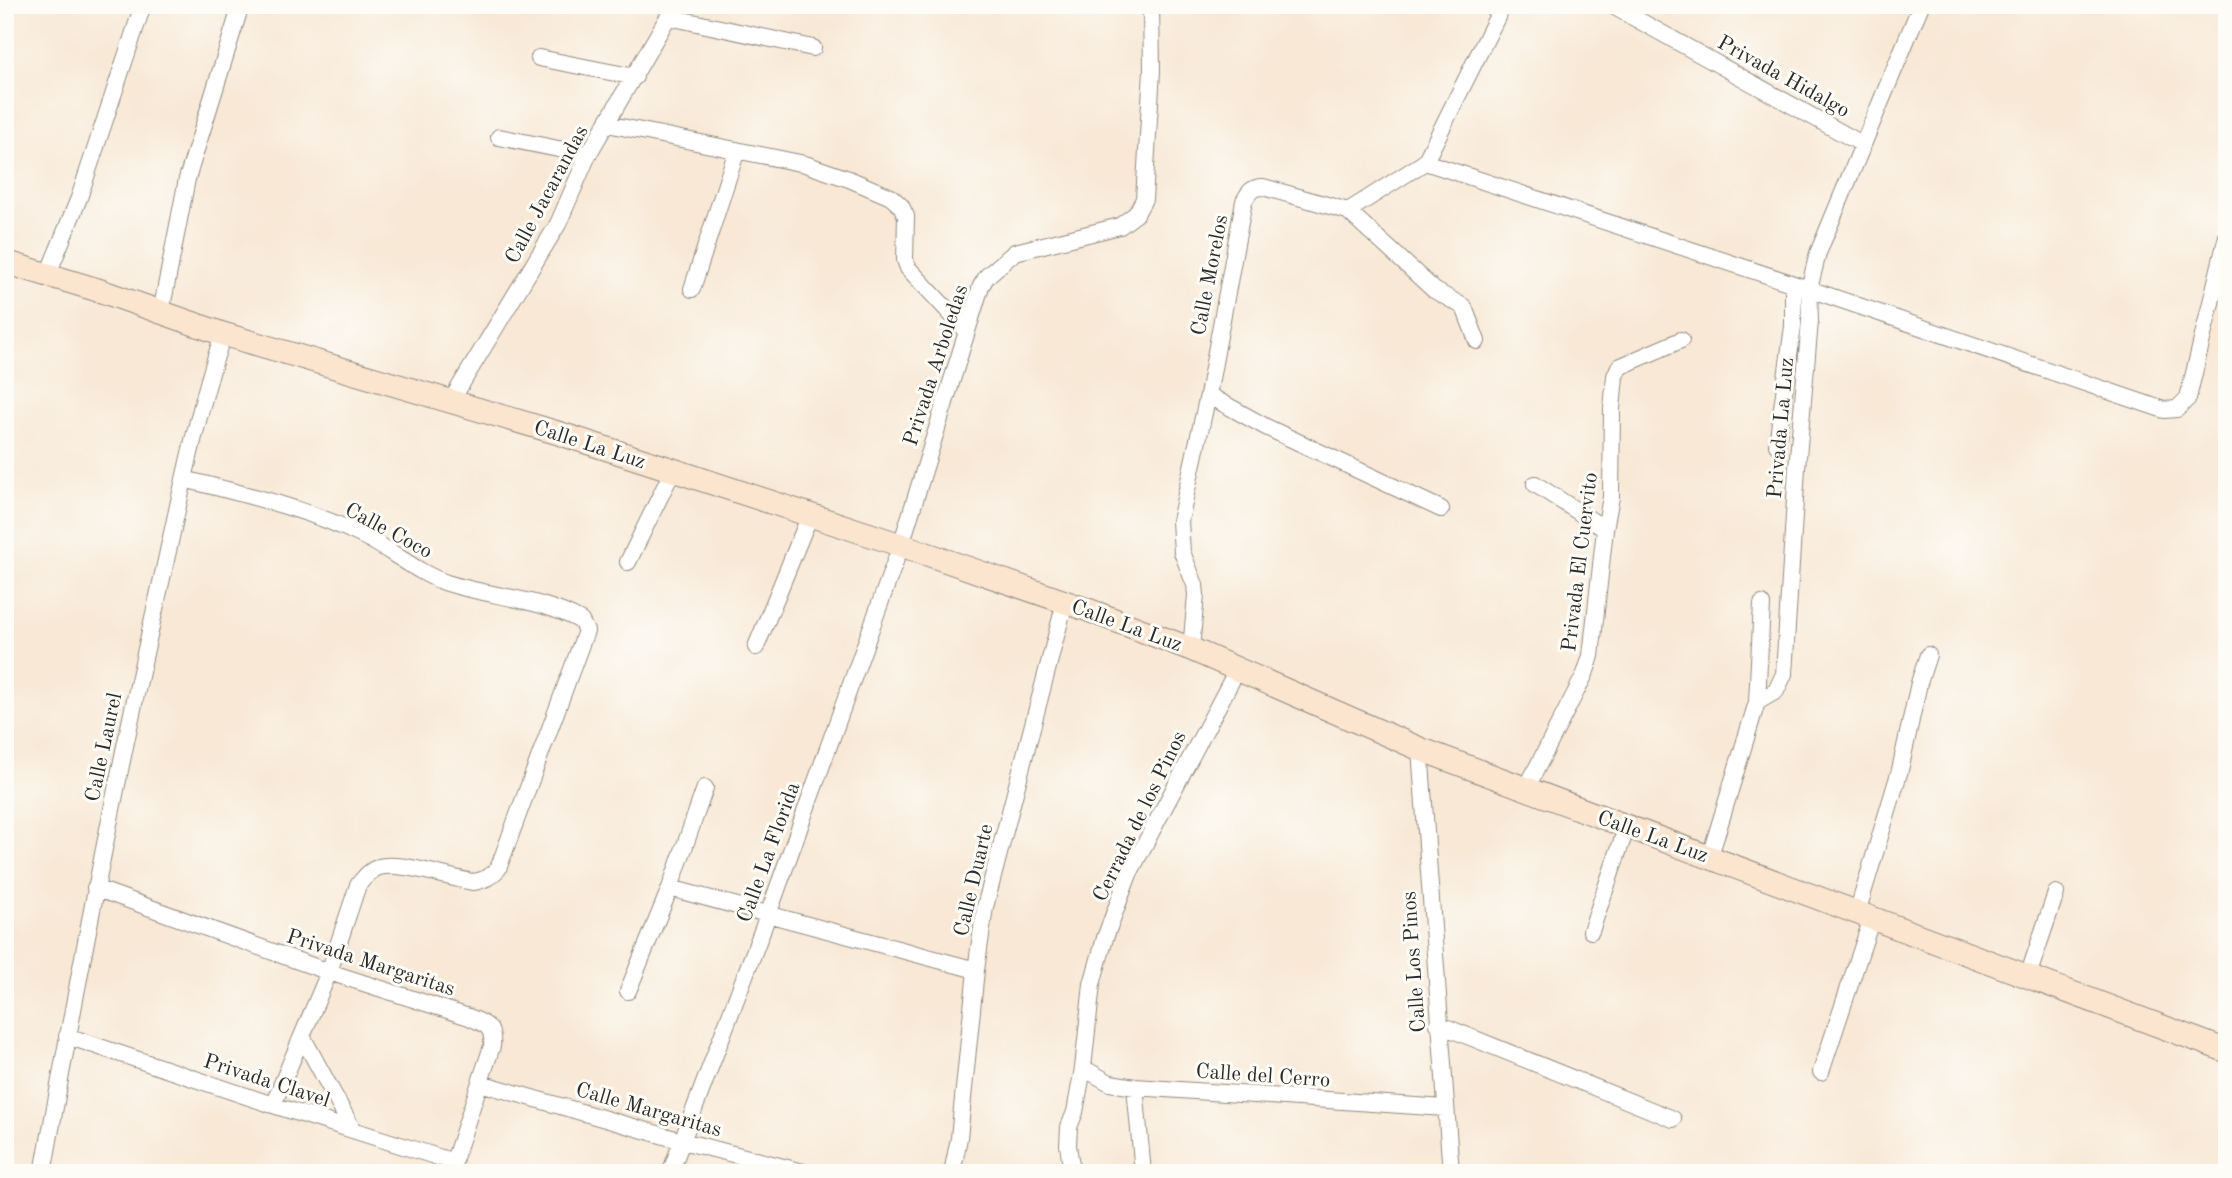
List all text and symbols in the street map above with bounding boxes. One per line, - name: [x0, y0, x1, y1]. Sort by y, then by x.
- street label: Privada Hidalgo: [1714, 32, 1853, 122]
- street label: Calle Jacarandas: [502, 122, 593, 267]
- street label: Calle Morelos: [1188, 213, 1232, 338]
- street label: Privada Arboledas: [900, 282, 972, 449]
- street label: Privada La Luz: [1765, 357, 1798, 500]
- street label: Calle La Luz: [531, 417, 648, 473]
- street label: Privada El Cuervito: [1559, 471, 1602, 653]
- street label: Calle Coco: [341, 500, 435, 563]
- street label: Calle La Luz: [1068, 597, 1185, 656]
- street label: Calle Laurel: [83, 691, 126, 804]
- street label: Cerrada de los Pinos: [1090, 728, 1191, 905]
- street label: Calle La Florida: [734, 780, 805, 925]
- street label: Calle La Luz: [1594, 808, 1711, 867]
- street label: Calle Duarte: [951, 822, 998, 939]
- street label: Calle Los Pinos: [1399, 891, 1430, 1033]
- street label: Privada Margaritas: [284, 926, 457, 1001]
- street label: Privada Clavel: [201, 1051, 333, 1112]
- street label: Calle del Cerro: [1195, 1061, 1331, 1092]
- street label: Calle Margaritas: [573, 1080, 724, 1141]

